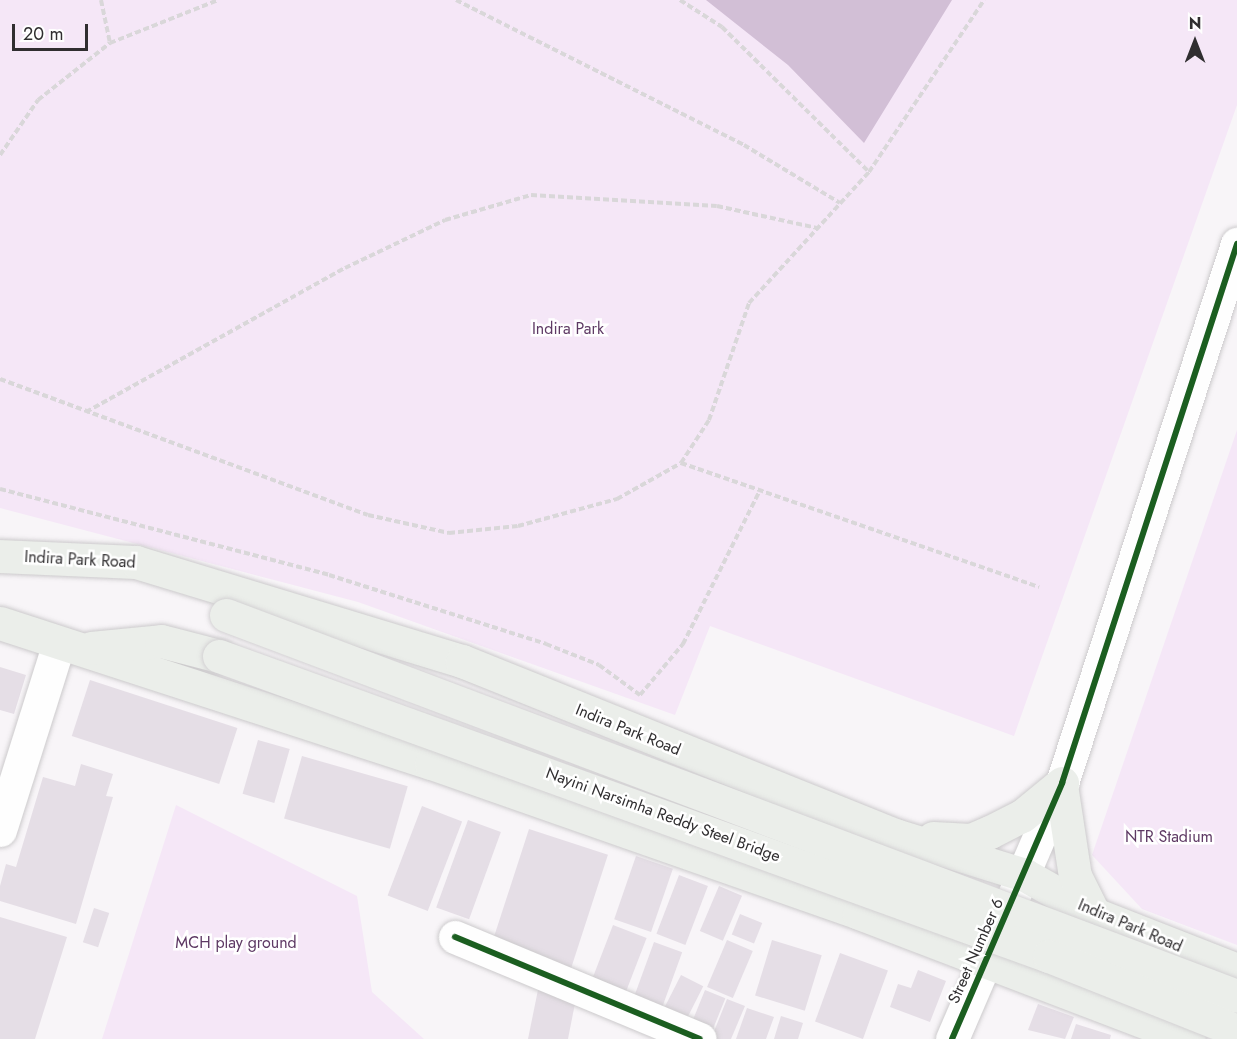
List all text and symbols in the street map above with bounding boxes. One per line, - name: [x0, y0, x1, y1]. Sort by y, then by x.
- scale bar: [15, 12, 92, 50]
- north arrow: [1165, 12, 1225, 72]
- text: N: [1189, 12, 1201, 35]
- text: 20 m: [23, 21, 63, 47]
- park label: Indira Park: [532, 319, 604, 339]
- street label: Indira Park Road: [24, 547, 136, 573]
- street label: Indira Park Road: [573, 700, 683, 760]
- street label: Nayini Narsimha Reddy Steel Bridge: [543, 764, 783, 866]
- park label: NTR Stadium: [1125, 827, 1213, 847]
- street label: Street Number 6: [944, 895, 1008, 1007]
- street label: Indira Park Road: [1075, 895, 1185, 957]
- park label: MCH play ground: [175, 933, 297, 953]

